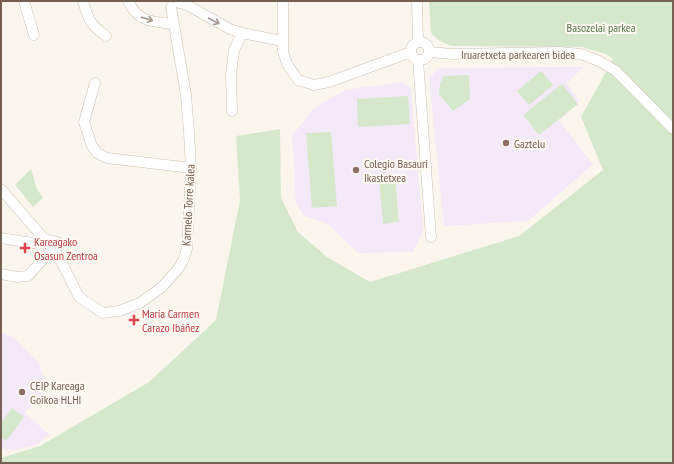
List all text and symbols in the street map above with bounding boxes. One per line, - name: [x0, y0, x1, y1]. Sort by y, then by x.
- one-way arrow: [140, 16, 153, 23]
- one-way arrow: [208, 17, 220, 25]
- park label: Basozelai parkea: [566, 20, 636, 35]
- street label: Iruaretxeta parkearen bidea: [461, 47, 575, 62]
- place label: Gaztelu: [514, 136, 545, 151]
- marker: Gaztelu: [501, 138, 511, 148]
- place label: Colegio Basauri Ikastetxea: [364, 156, 428, 185]
- street label: Karmelo Torre kalea: [178, 163, 198, 246]
- marker: Colegio Basauri Ikastetxea: [351, 165, 361, 175]
- place label: Kareagako Osasun Zentroa: [34, 234, 98, 263]
- marker: Kareagako Osasun Zentroa: [19, 242, 31, 254]
- place label: María Carmen Carazo Ibáñez: [142, 306, 199, 335]
- marker: María Carmen Carazo Ibáñez: [129, 315, 139, 325]
- place label: CEIP Kareaga Goikoa HLHI: [30, 378, 85, 407]
- marker: CEIP Kareaga Goikoa HLHI: [17, 387, 27, 397]

